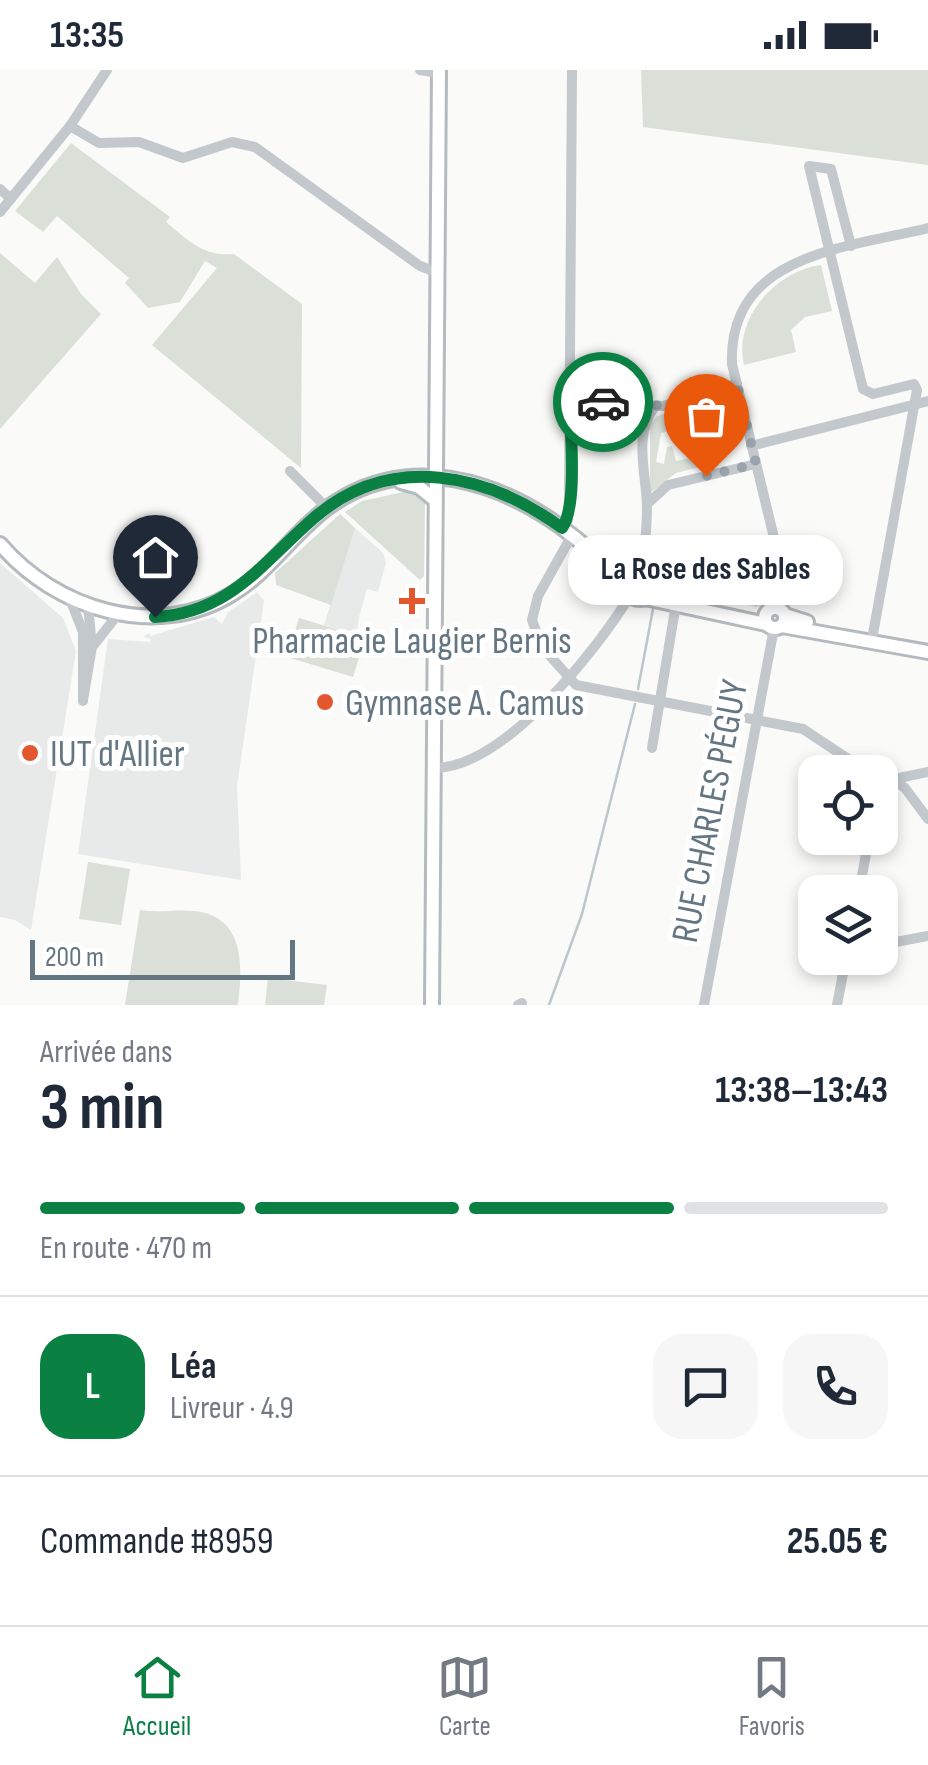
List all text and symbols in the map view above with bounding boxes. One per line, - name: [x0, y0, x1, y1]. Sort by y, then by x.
- text: 13:35: [50, 13, 124, 58]
- courier: [553, 352, 653, 452]
- pin: [664, 374, 749, 477]
- icon: car: [576, 375, 631, 430]
- icon: bag: [679, 389, 734, 444]
- pin: [113, 515, 198, 618]
- icon: home: [128, 530, 183, 585]
- callout: La Rose des Sables: [568, 536, 844, 606]
- text: La Rose des Sables: [601, 550, 810, 589]
- marker: Pharmacie Laugier Bernis: [401, 590, 423, 612]
- place label: Pharmacie Laugier Bernis: [252, 619, 572, 664]
- street label: RUE CHARLES PÉGUY: [663, 676, 758, 946]
- place label: Gymnase A. Camus: [345, 681, 584, 726]
- marker: Gymnase A. Camus: [314, 691, 336, 713]
- place label: IUT d'Allier: [50, 732, 185, 777]
- marker: IUT d'Allier: [19, 742, 41, 764]
- map controls: [798, 755, 898, 975]
- button: locate: [798, 755, 898, 855]
- button: layers: [798, 875, 898, 975]
- scale bar: [30, 935, 295, 980]
- text: 200 m: [45, 941, 104, 974]
- text: Arrivée dans: [40, 1033, 172, 1072]
- text: 13:38–13:43: [715, 1068, 888, 1113]
- text: 3 min: [40, 1070, 164, 1148]
- text: En route · 470 m: [40, 1229, 212, 1268]
- button: chat: [653, 1334, 758, 1439]
- button: phone: [783, 1334, 888, 1439]
- text: Léa: [170, 1344, 217, 1389]
- text: L: [85, 1364, 100, 1409]
- text: Livreur · 4.9: [170, 1389, 294, 1428]
- text: Commande #8959: [40, 1519, 274, 1564]
- text: 25.05 €: [787, 1519, 888, 1564]
- tab: Accueil: [123, 1650, 191, 1743]
- tab: Carte: [437, 1650, 492, 1743]
- tab: Favoris: [739, 1650, 805, 1743]

